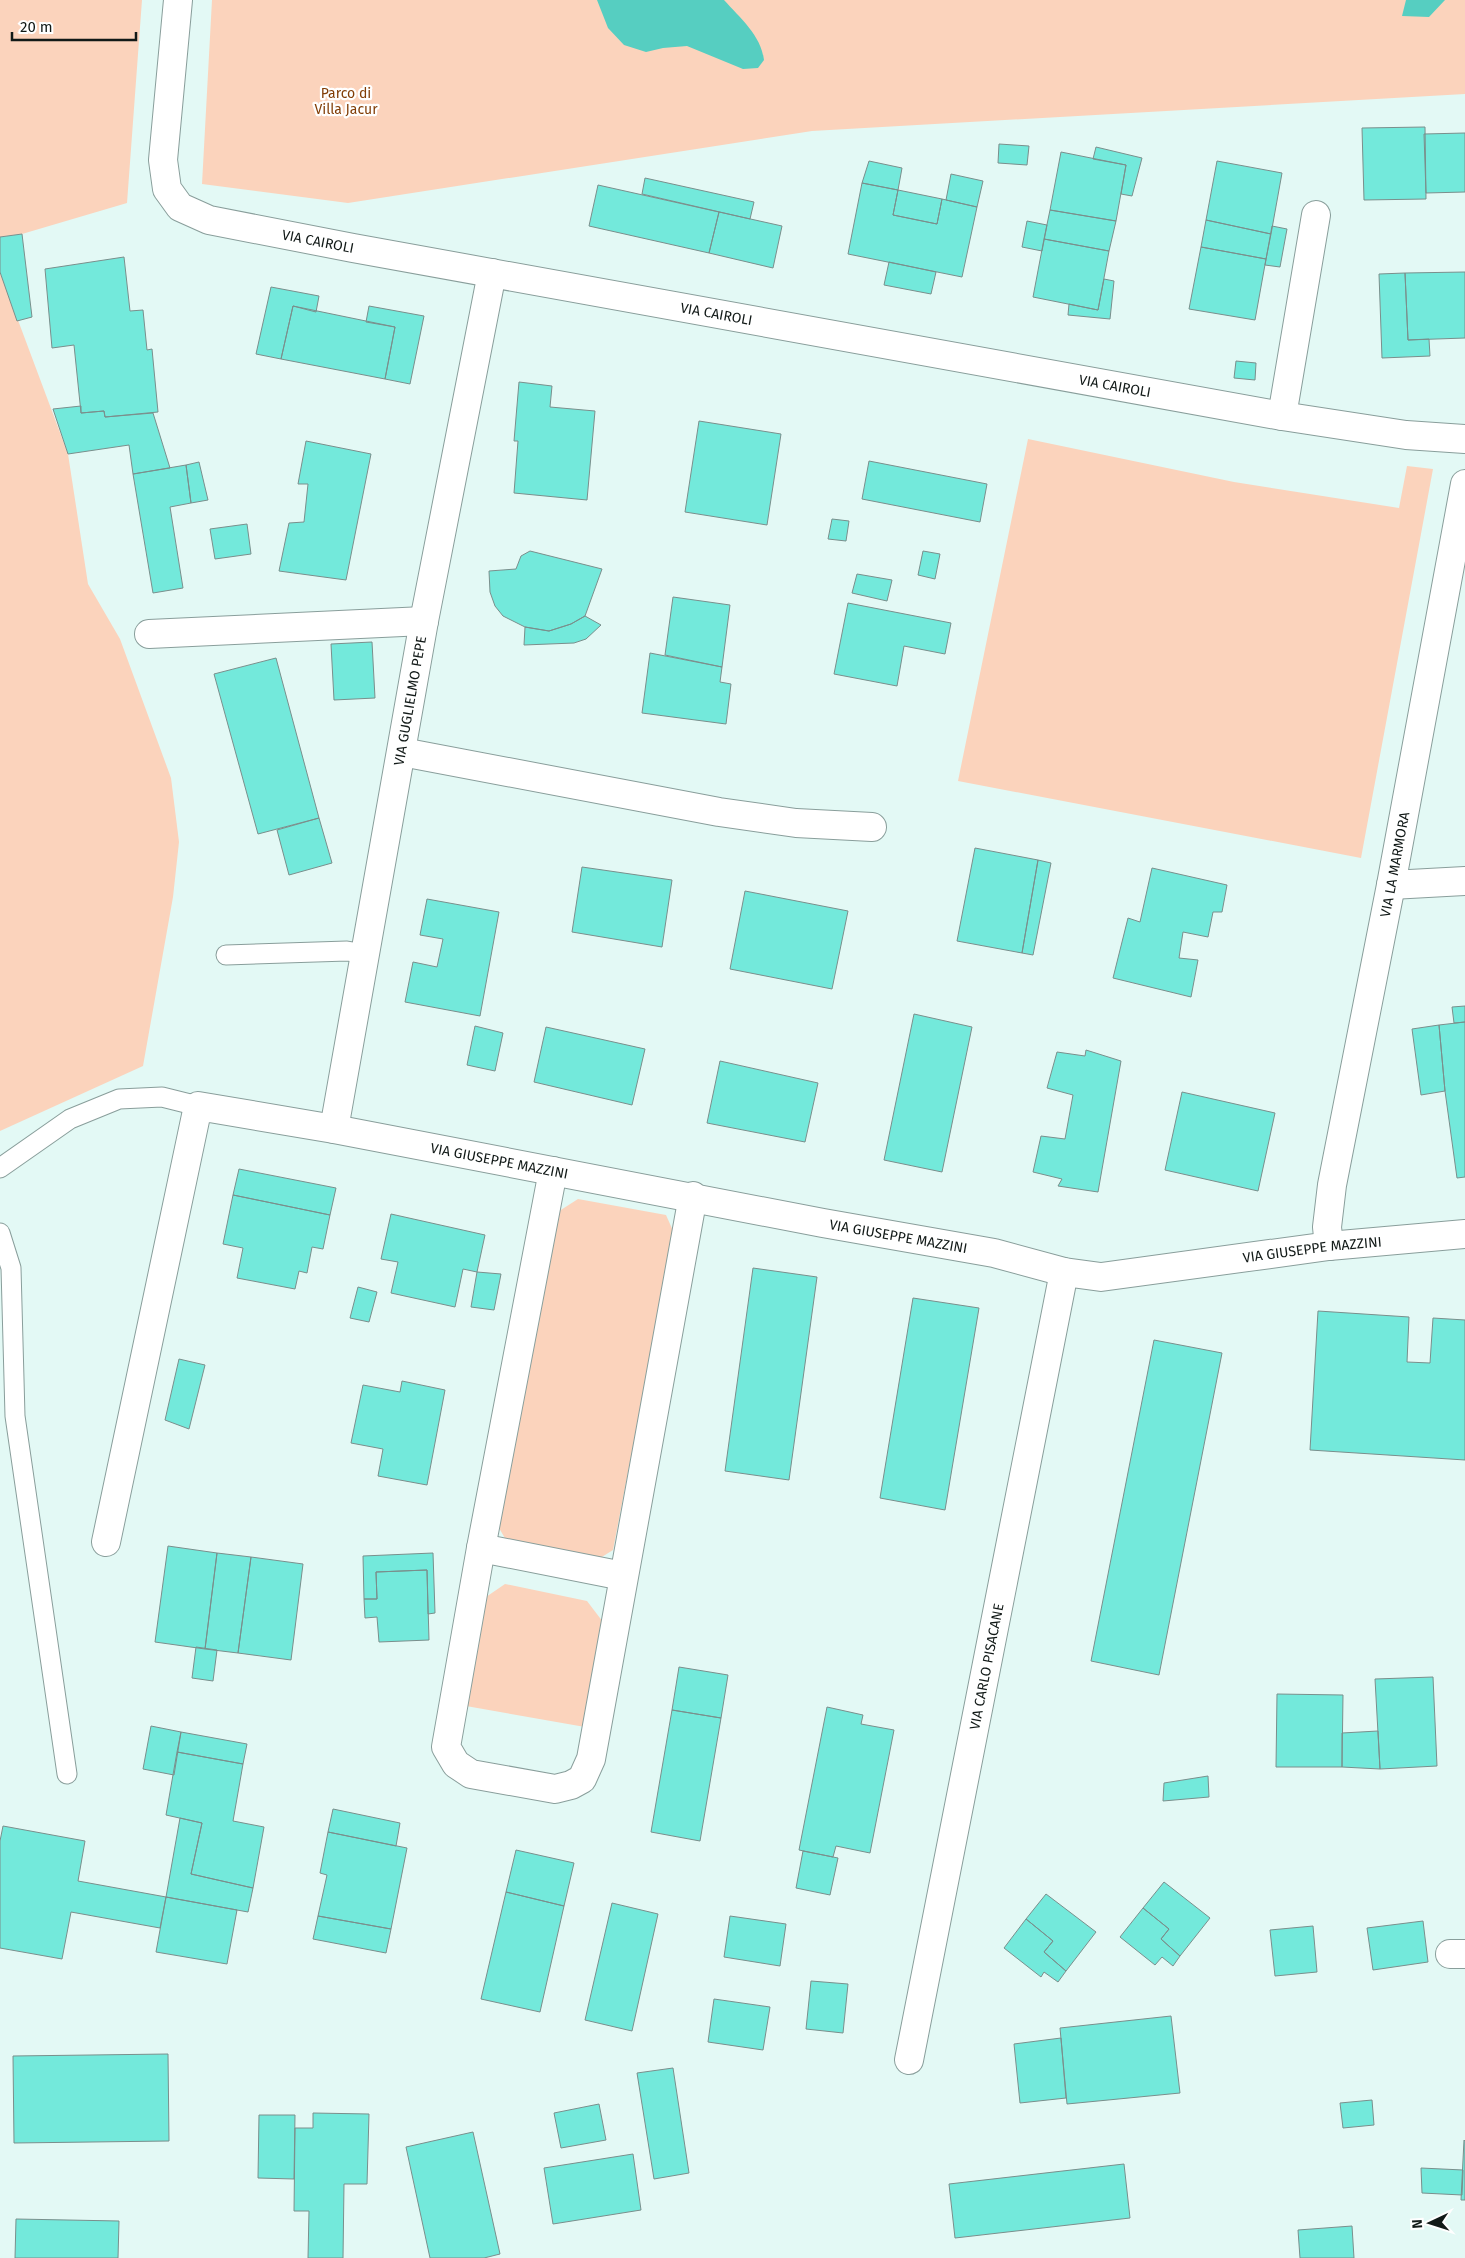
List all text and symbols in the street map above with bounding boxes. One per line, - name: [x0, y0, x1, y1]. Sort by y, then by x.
- scale bar: [12, 10, 136, 42]
- text: 20 m: [20, 18, 53, 36]
- park label: Parco di Villa Jacur: [314, 85, 378, 118]
- street label: VIA CAIROLI: [281, 226, 355, 256]
- street label: VIA CAIROLI: [679, 299, 754, 329]
- street label: VIA CAIROLI: [1078, 371, 1152, 401]
- street label: VIA GUGLIELMO PEPE: [390, 634, 430, 767]
- street label: VIA LA MARMORA: [1376, 810, 1413, 919]
- street label: VIA GIUSEPPE MAZZINI: [429, 1139, 570, 1182]
- street label: VIA GIUSEPPE MAZZINI: [828, 1216, 969, 1257]
- street label: VIA GIUSEPPE MAZZINI: [1242, 1233, 1382, 1266]
- street label: VIA CARLO PISACANE: [966, 1602, 1007, 1731]
- north arrow: [1405, 2198, 1455, 2248]
- text: N: [1409, 2219, 1426, 2229]

